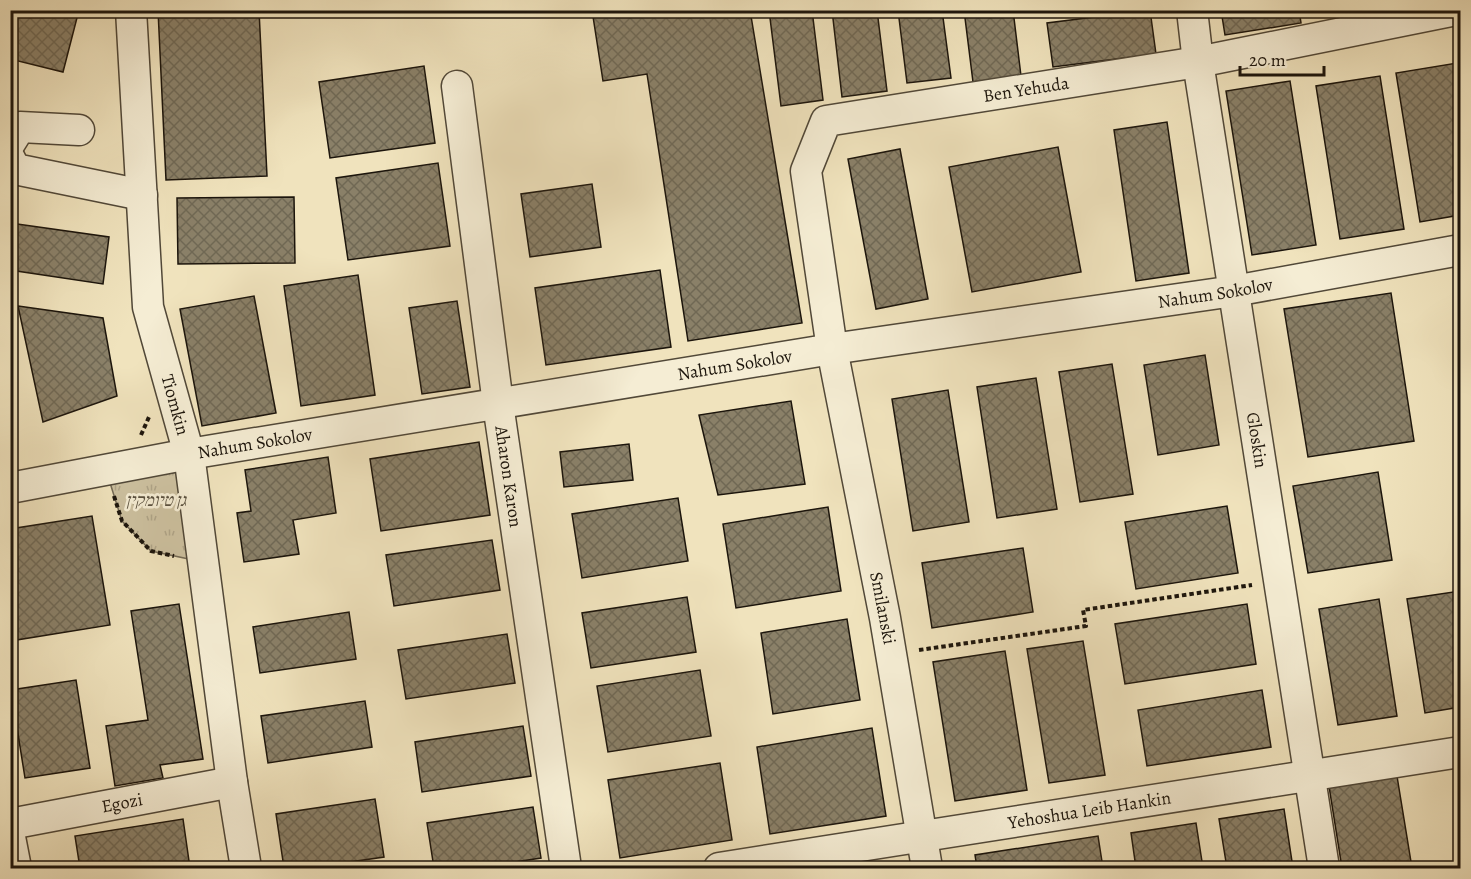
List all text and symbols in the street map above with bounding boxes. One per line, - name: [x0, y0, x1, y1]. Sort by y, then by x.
- scale bar: [1240, 39, 1324, 77]
- text: 20 m: [1249, 48, 1286, 72]
- street label: Ben Yehuda: [981, 71, 1071, 108]
- street label: Nahum Sokolov: [1156, 272, 1275, 314]
- street label: Nahum Sokolov: [676, 344, 795, 386]
- street label: Tiomkin: [155, 372, 195, 438]
- street label: Gloskin: [1241, 410, 1273, 470]
- street label: Nahum Sokolov: [196, 422, 315, 464]
- street label: Aharon Karon: [489, 423, 528, 529]
- park label: גן טיומקין: [126, 488, 187, 512]
- street label: Smilanski: [864, 570, 902, 646]
- street label: Yehoshua Leib Hankin: [1005, 785, 1173, 835]
- street label: Egozi: [100, 787, 145, 818]

